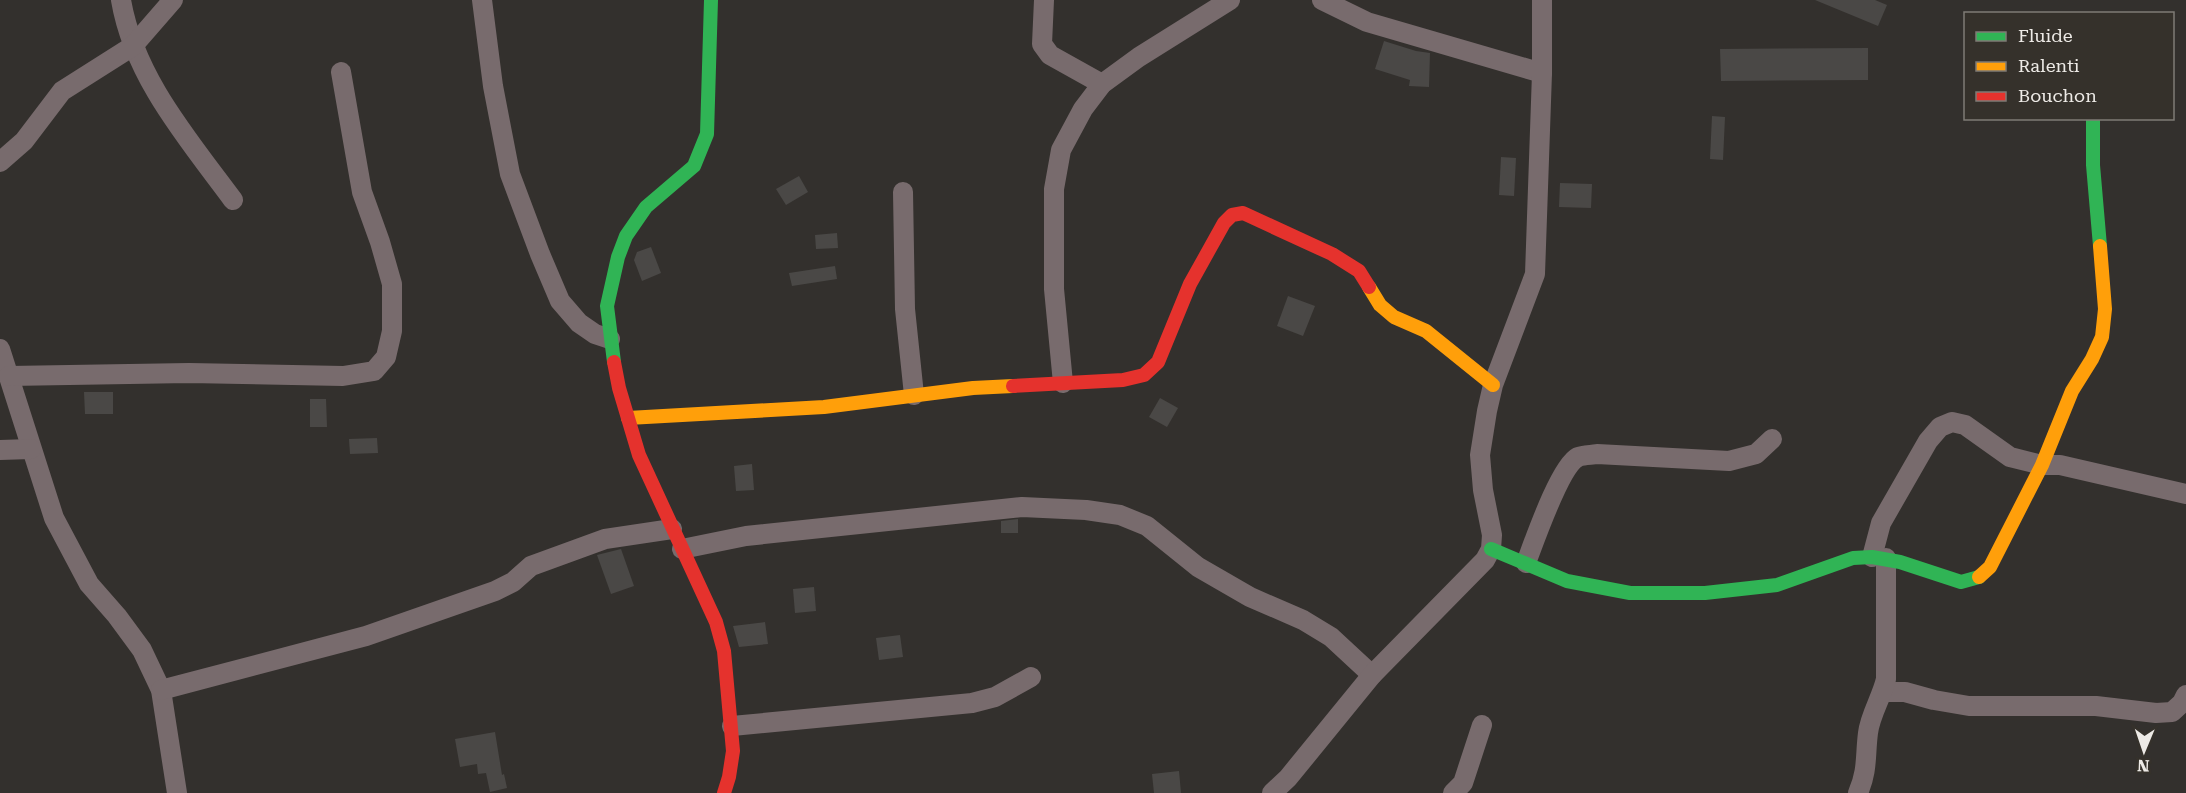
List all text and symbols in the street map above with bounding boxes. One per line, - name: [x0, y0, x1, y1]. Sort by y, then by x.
- legend: [1964, 12, 2174, 120]
- text: Fluide: [2018, 25, 2073, 46]
- text: Ralenti: [2018, 55, 2080, 76]
- text: Bouchon: [2018, 85, 2097, 106]
- north arrow: [2114, 721, 2174, 781]
- text: N: [2137, 756, 2150, 775]

